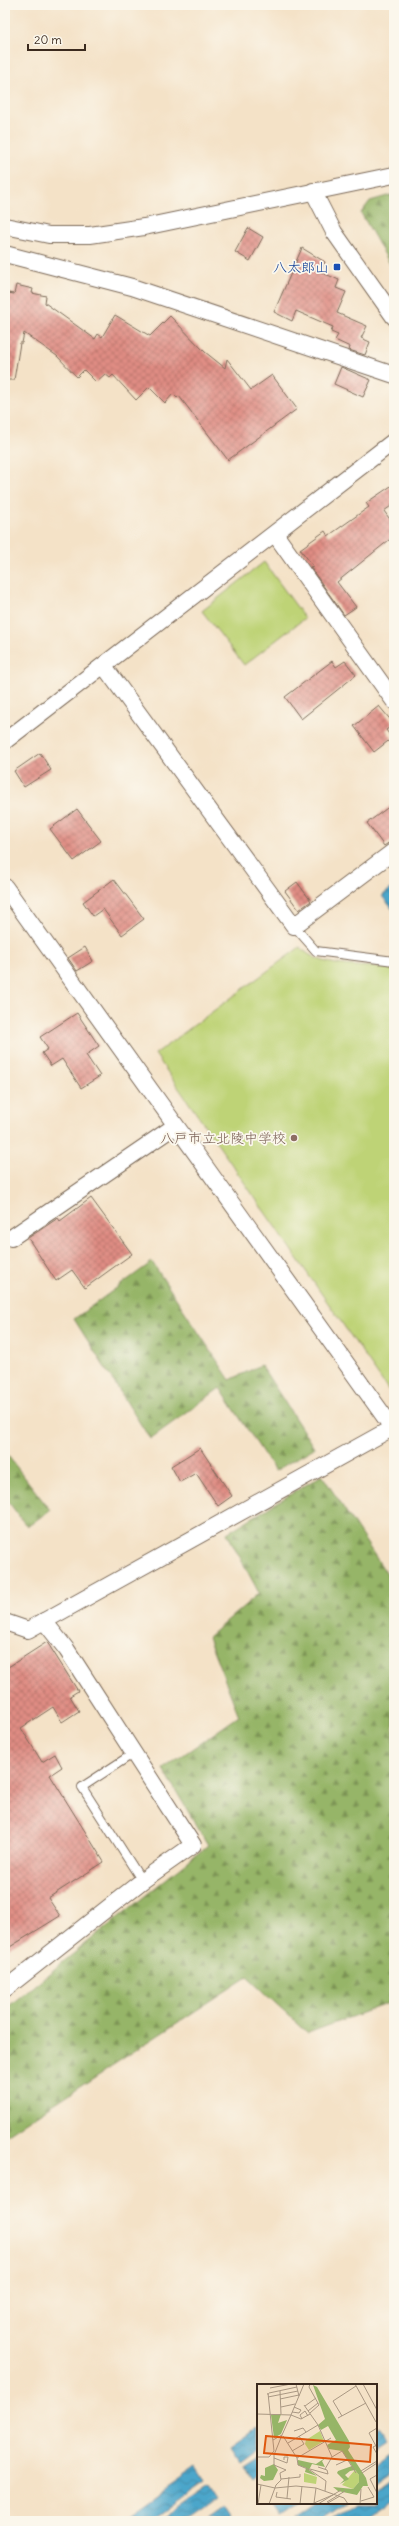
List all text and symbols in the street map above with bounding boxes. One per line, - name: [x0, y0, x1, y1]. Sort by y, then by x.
- scale bar: [28, 26, 85, 52]
- text: 20 m: [34, 32, 62, 47]
- place label: 八太郎山: [273, 258, 329, 276]
- marker: 八太郎山: [332, 262, 342, 272]
- place label: 八戸市立北陵中学校: [160, 1129, 286, 1147]
- marker: 八戸市立北陵中学校: [289, 1133, 299, 1143]
- inset map: [257, 2384, 377, 2504]

